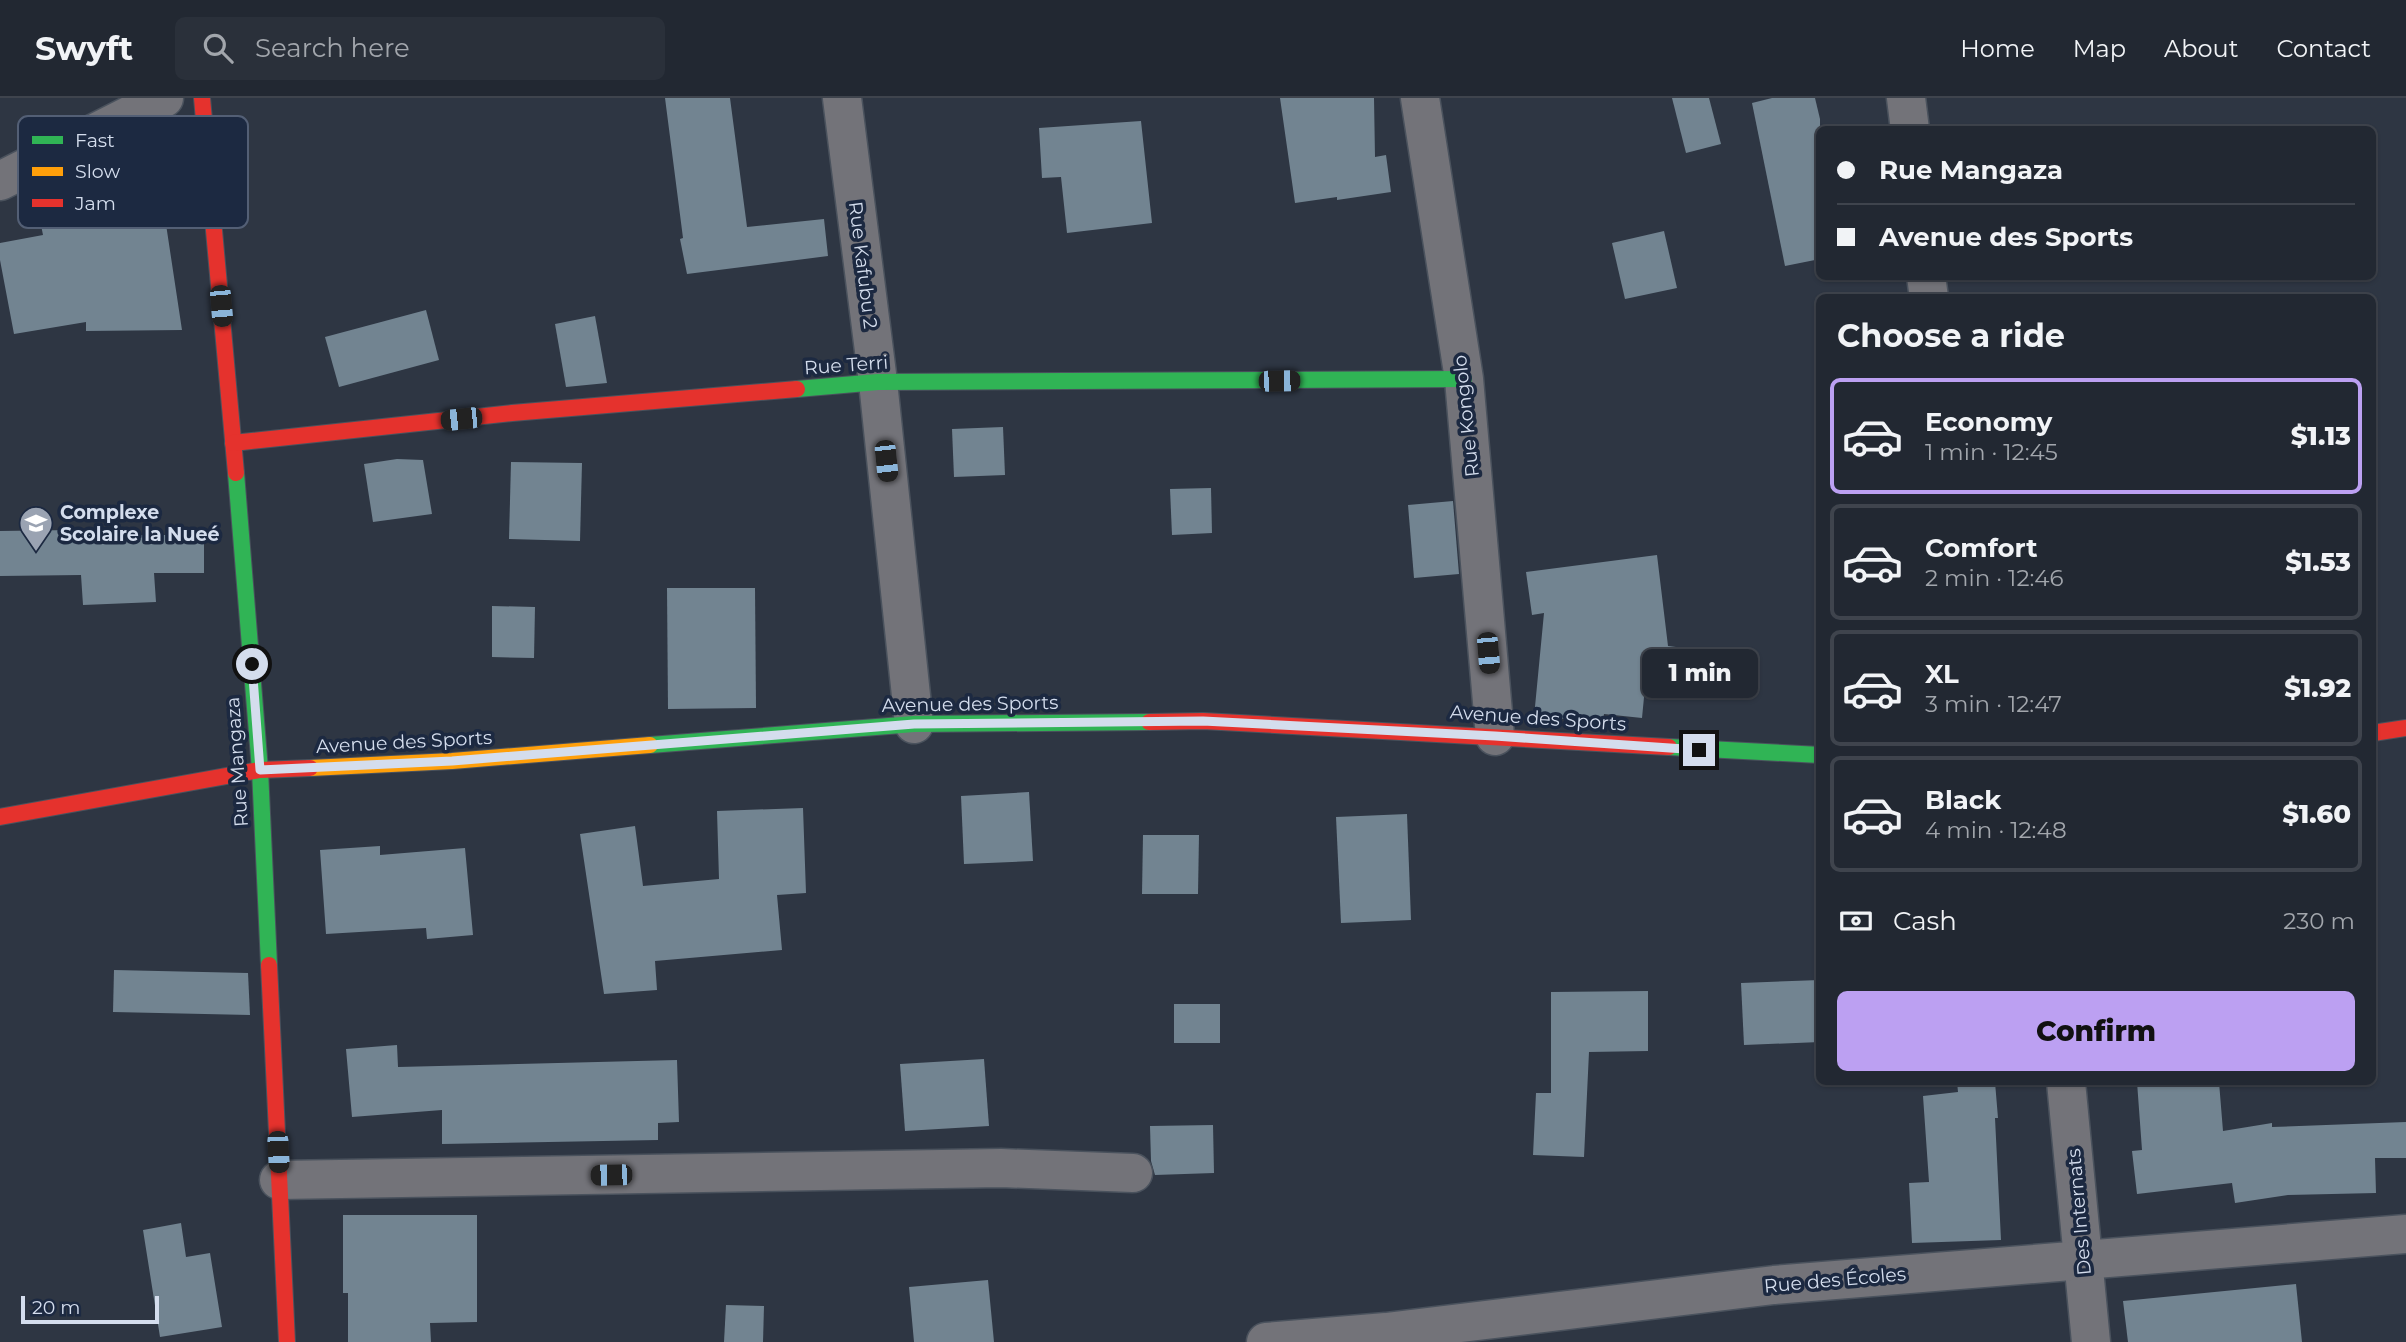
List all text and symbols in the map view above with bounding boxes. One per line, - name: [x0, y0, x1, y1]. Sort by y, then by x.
- search box: [175, 17, 665, 80]
- text: Swyft: [35, 28, 133, 68]
- icon: search: [199, 29, 237, 67]
- text: Search here: [255, 32, 410, 64]
- text: Home: [1960, 34, 2035, 63]
- text: Map: [2073, 34, 2126, 63]
- text: About: [2164, 34, 2238, 63]
- text: Contact: [2276, 34, 2371, 63]
- legend: [18, 116, 248, 228]
- text: Fast: [75, 129, 115, 152]
- text: Rue Mangaza: [1879, 154, 2063, 186]
- text: Slow: [75, 160, 120, 183]
- text: Jam: [74, 192, 116, 215]
- street label: Rue Kafubu 2: [844, 200, 882, 330]
- text: Avenue des Sports: [1879, 221, 2133, 253]
- car: [209, 284, 234, 328]
- text: Choose a ride: [1837, 316, 2065, 355]
- street label: Rue Terri: [803, 351, 889, 379]
- street label: Rue Kongolo: [1448, 354, 1484, 478]
- car: [1258, 370, 1301, 392]
- icon: car: [1841, 405, 1904, 468]
- car: [440, 406, 483, 432]
- text: Economy: [1925, 406, 2052, 438]
- text: $1.13: [2291, 420, 2351, 452]
- text: 1 min · 12:45: [1925, 438, 2058, 466]
- car: [874, 439, 899, 483]
- place label: Complexe Scolaire la Nueé: [60, 501, 219, 546]
- school or university icon: Complexe Scolaire la Nueé: [17, 504, 55, 553]
- icon: car: [1841, 531, 1904, 594]
- text: Comfort: [1925, 532, 2037, 564]
- text: $1.53: [2285, 546, 2351, 578]
- text: 2 min · 12:46: [1925, 564, 2064, 592]
- car: [1476, 631, 1501, 675]
- route start: [236, 648, 268, 680]
- callout: 1 min: [1641, 648, 1757, 698]
- icon: car: [1841, 657, 1904, 720]
- text: XL: [1925, 658, 1959, 690]
- text: 1 min: [1668, 659, 1732, 687]
- text: $1.92: [2284, 672, 2351, 704]
- text: 3 min · 12:47: [1925, 690, 2062, 718]
- street label: Avenue des Sports: [881, 691, 1059, 717]
- street label: Rue Mangaza: [221, 696, 253, 828]
- street label: Avenue des Sports: [1449, 700, 1627, 736]
- street label: Avenue des Sports: [315, 726, 493, 758]
- route end: [1683, 734, 1715, 766]
- icon: car: [1841, 783, 1904, 846]
- text: Black: [1925, 784, 2001, 816]
- text: $1.60: [2282, 798, 2351, 830]
- text: 4 min · 12:48: [1925, 816, 2067, 844]
- icon: cash: [1837, 902, 1875, 940]
- text: Cash: [1893, 905, 1957, 937]
- text: 230 m: [2283, 907, 2355, 935]
- button: Confirm: [1837, 991, 2355, 1071]
- car: [267, 1130, 290, 1174]
- street label: Des Internats: [2062, 1148, 2096, 1276]
- car: [590, 1164, 633, 1186]
- street label: Rue des Écoles: [1763, 1262, 1907, 1298]
- scale bar: [21, 1293, 159, 1325]
- text: 20 m: [32, 1296, 80, 1319]

